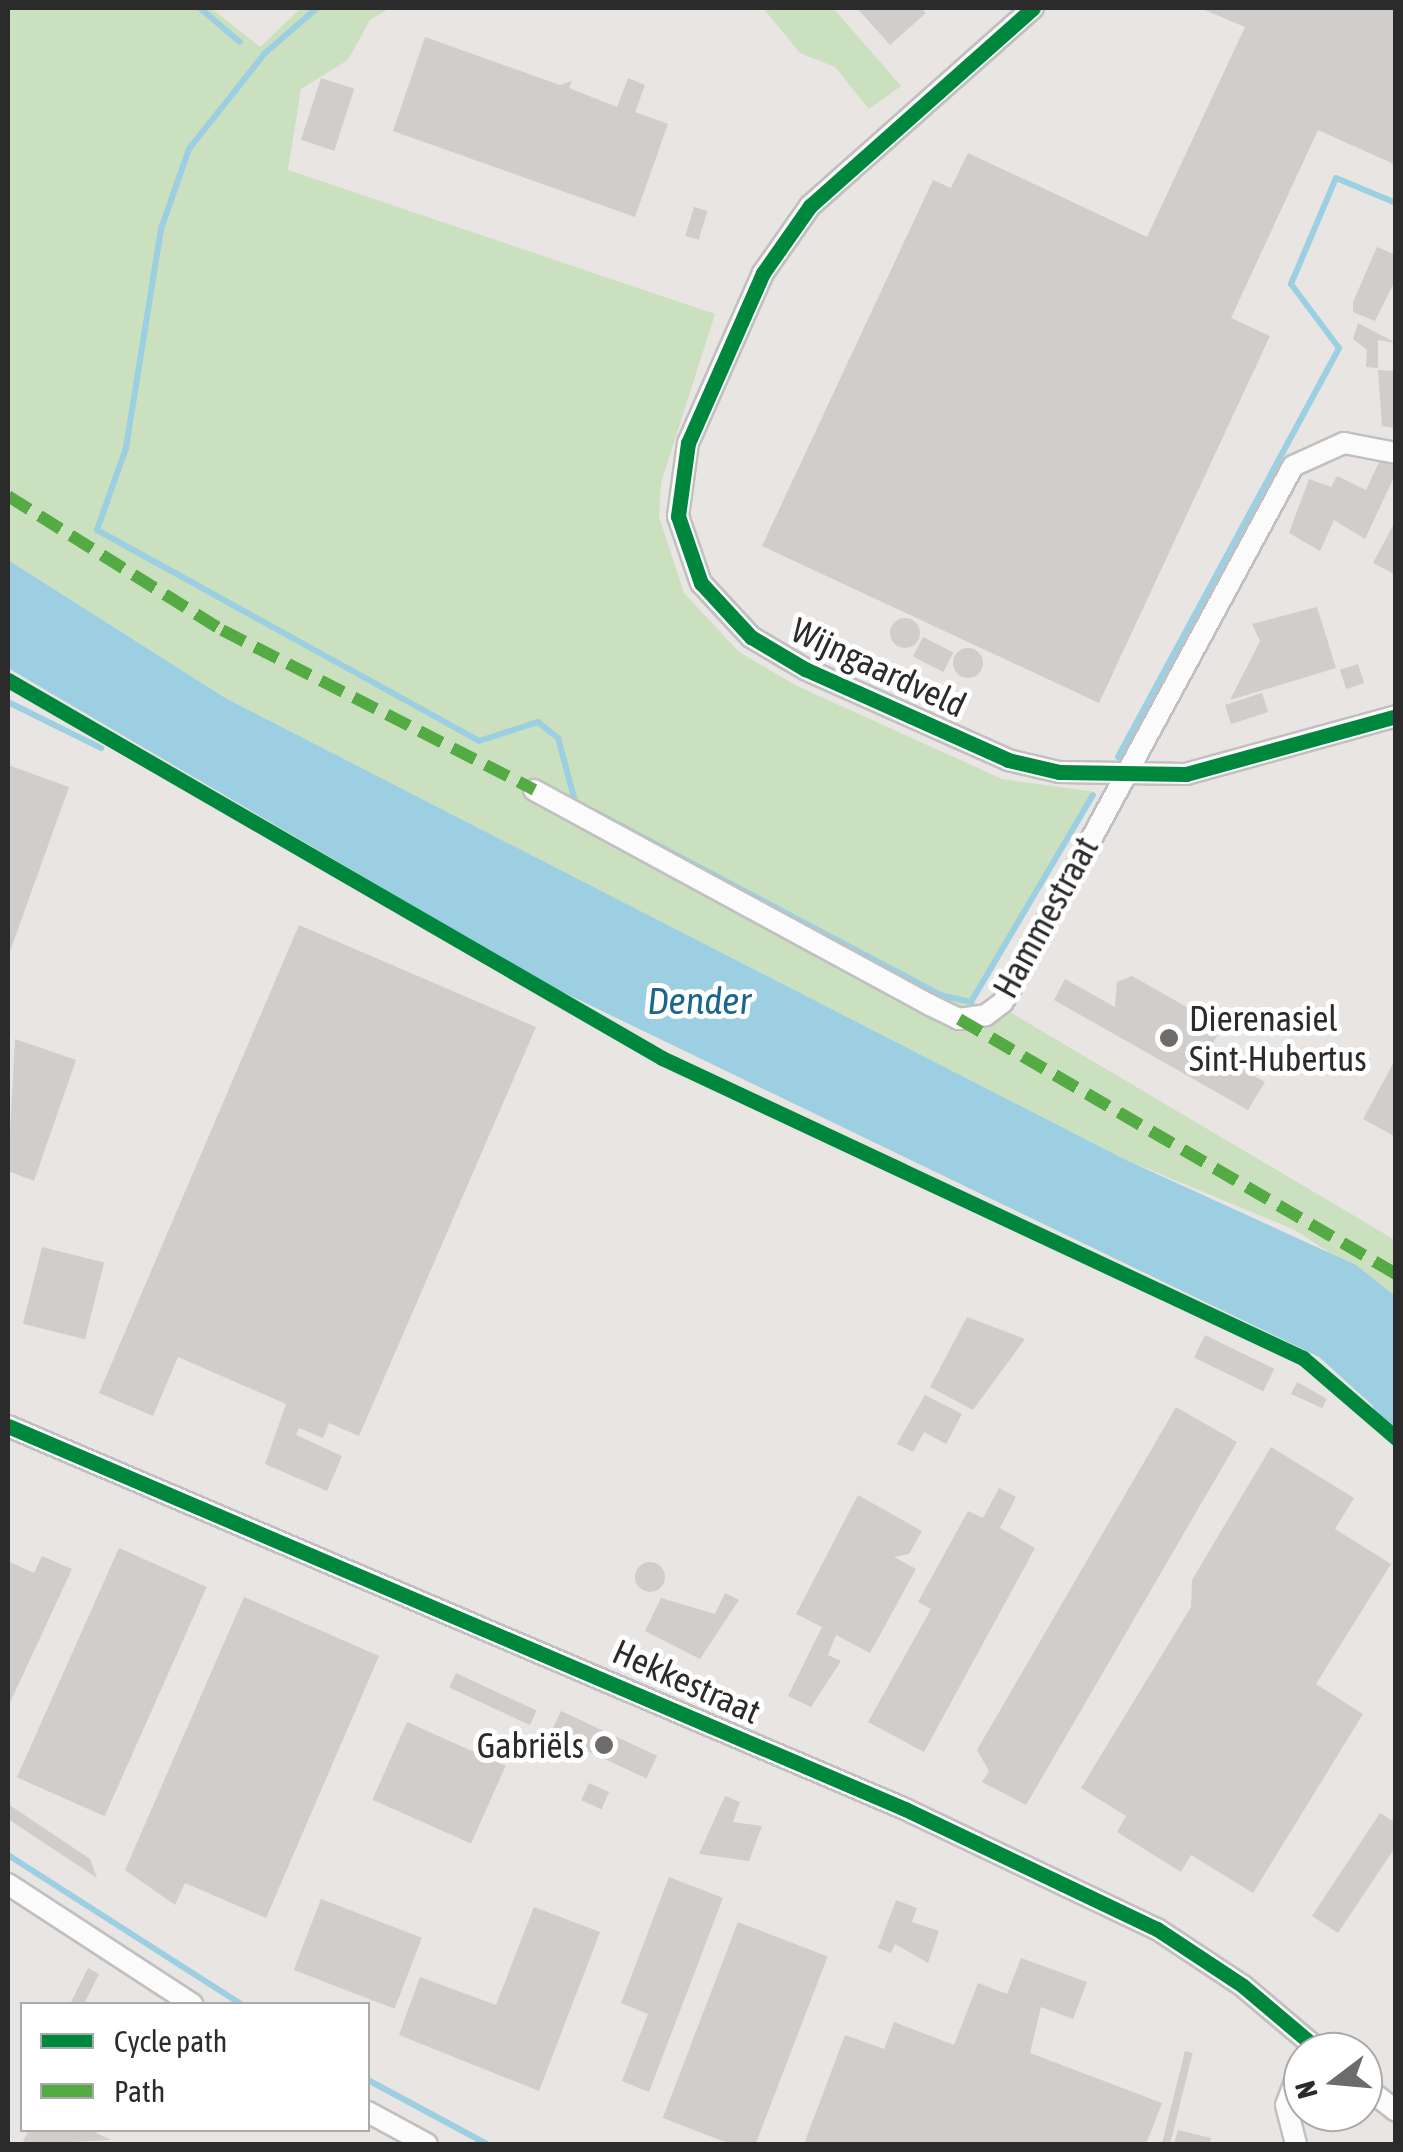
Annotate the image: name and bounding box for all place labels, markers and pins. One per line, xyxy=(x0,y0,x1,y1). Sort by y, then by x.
place label: Dierenasiel Sint-Hubertus xyxy=(1189,997,1367,1079)
marker: Dierenasiel Sint-Hubertus xyxy=(1158,1027,1180,1049)
place label: Gabriëls xyxy=(477,1724,584,1766)
marker: Gabriëls xyxy=(593,1734,615,1756)

